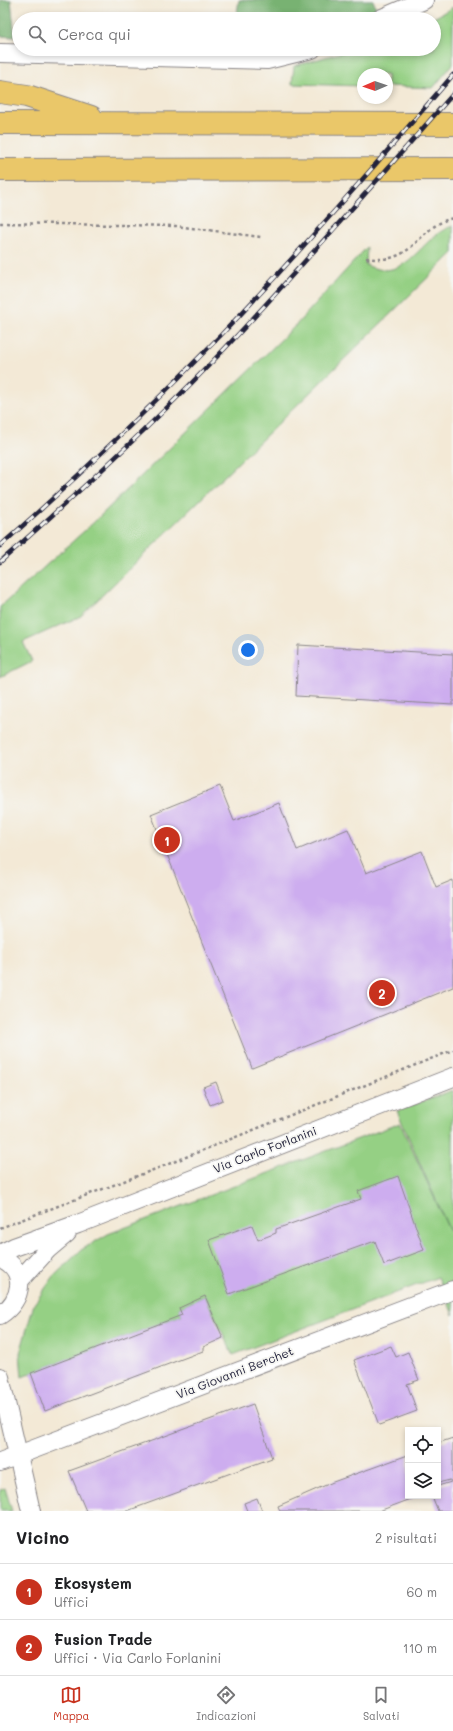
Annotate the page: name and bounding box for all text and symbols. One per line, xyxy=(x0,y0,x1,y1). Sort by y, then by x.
search box xyxy=(12,12,441,56)
icon: search xyxy=(26,23,48,45)
text: Cerca qui xyxy=(58,24,131,44)
north arrow xyxy=(357,68,393,104)
your location xyxy=(238,640,258,660)
pin: 1 xyxy=(154,825,180,855)
pin: 2 xyxy=(369,978,395,1008)
street label: Via Carlo Forlanini xyxy=(211,1122,319,1176)
street label: Via Giovanni Berchet xyxy=(174,1342,296,1402)
map controls xyxy=(405,1427,441,1499)
button: locate xyxy=(405,1427,441,1463)
button: layers xyxy=(405,1463,441,1499)
text: Vicino xyxy=(16,1526,69,1548)
text: 2 risultati xyxy=(375,1529,437,1546)
text: Ekosystem xyxy=(54,1573,132,1593)
text: 1 xyxy=(26,1583,32,1600)
text: 60 m xyxy=(407,1583,437,1600)
text: Uffici xyxy=(54,1593,88,1610)
text: Fusion Trade xyxy=(54,1629,152,1649)
text: 2 xyxy=(25,1639,33,1656)
text: 110 m xyxy=(403,1639,437,1656)
text: Uffici · Via Carlo Forlanini xyxy=(54,1649,221,1666)
tab: Mappa xyxy=(53,1684,89,1723)
tab: Indicazioni xyxy=(196,1684,256,1723)
tab: Salvati xyxy=(363,1684,400,1723)

